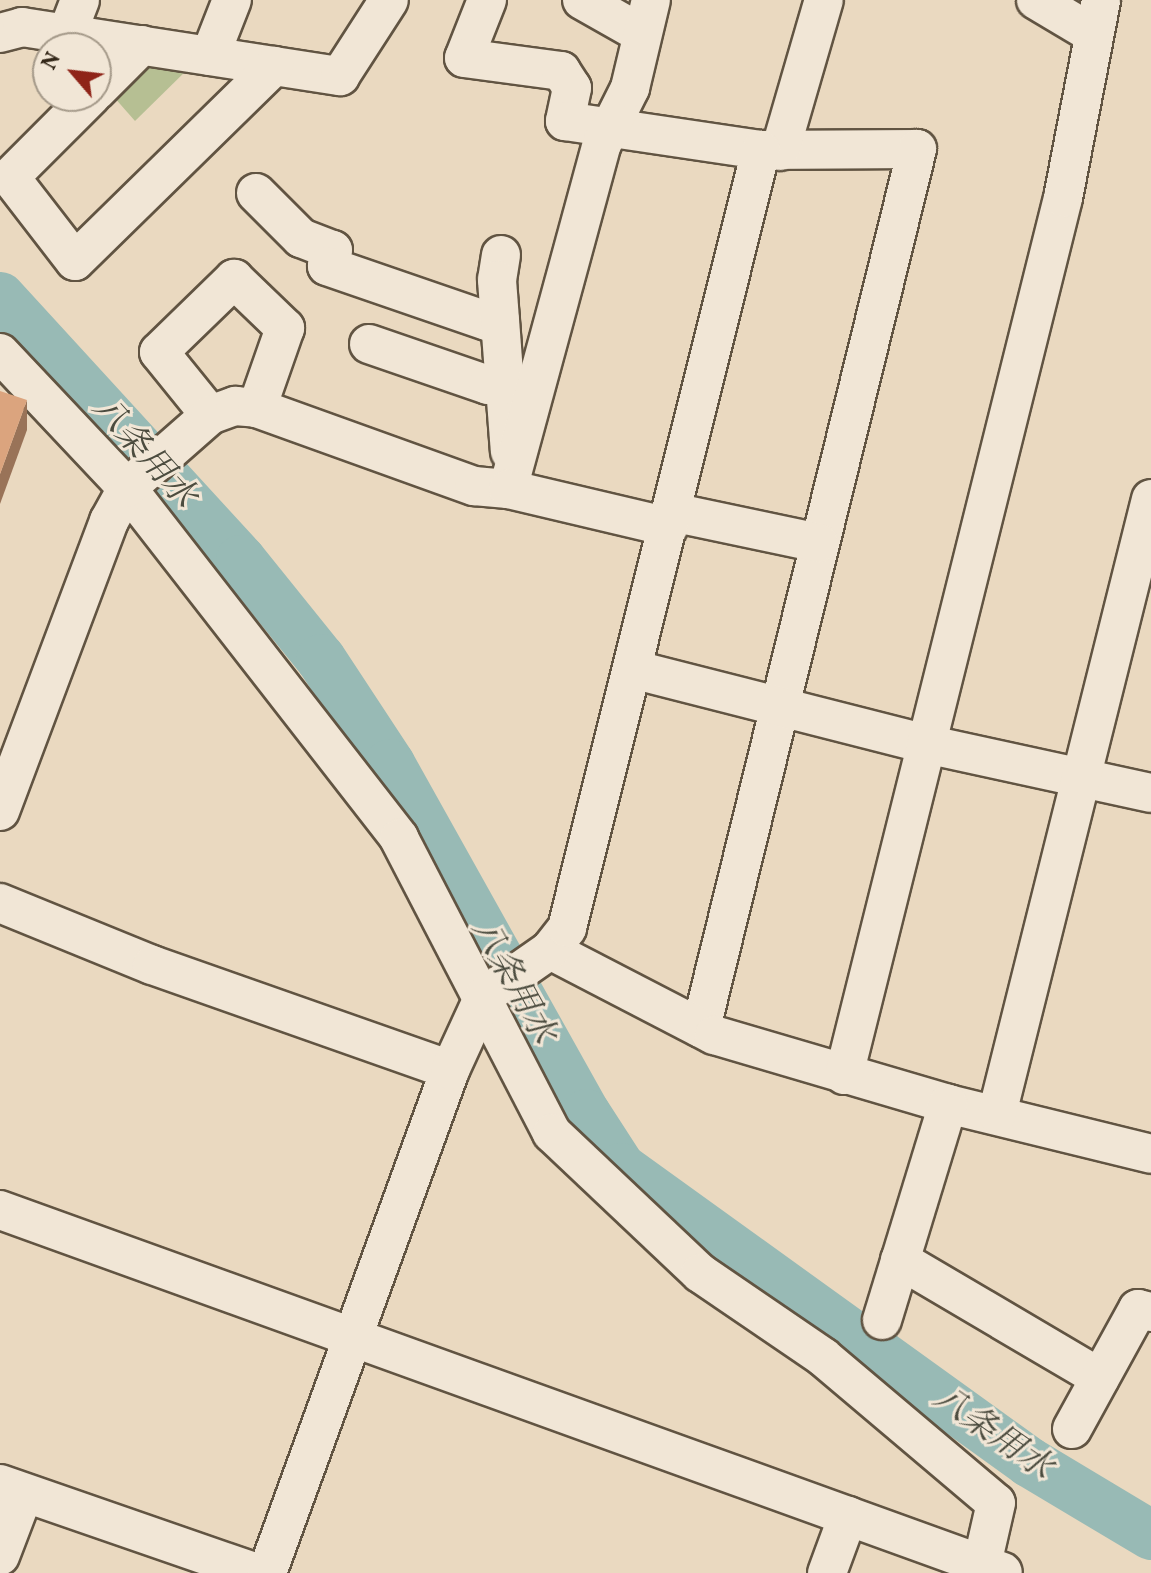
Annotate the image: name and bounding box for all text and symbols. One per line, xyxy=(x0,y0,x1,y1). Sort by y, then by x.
north arrow xyxy=(32,32,112,112)
text: N xyxy=(35,47,70,76)
water label: 八条用水 xyxy=(82,389,204,517)
water label: 八条用水 xyxy=(461,913,563,1051)
water label: 八条用水 xyxy=(925,1378,1059,1490)

